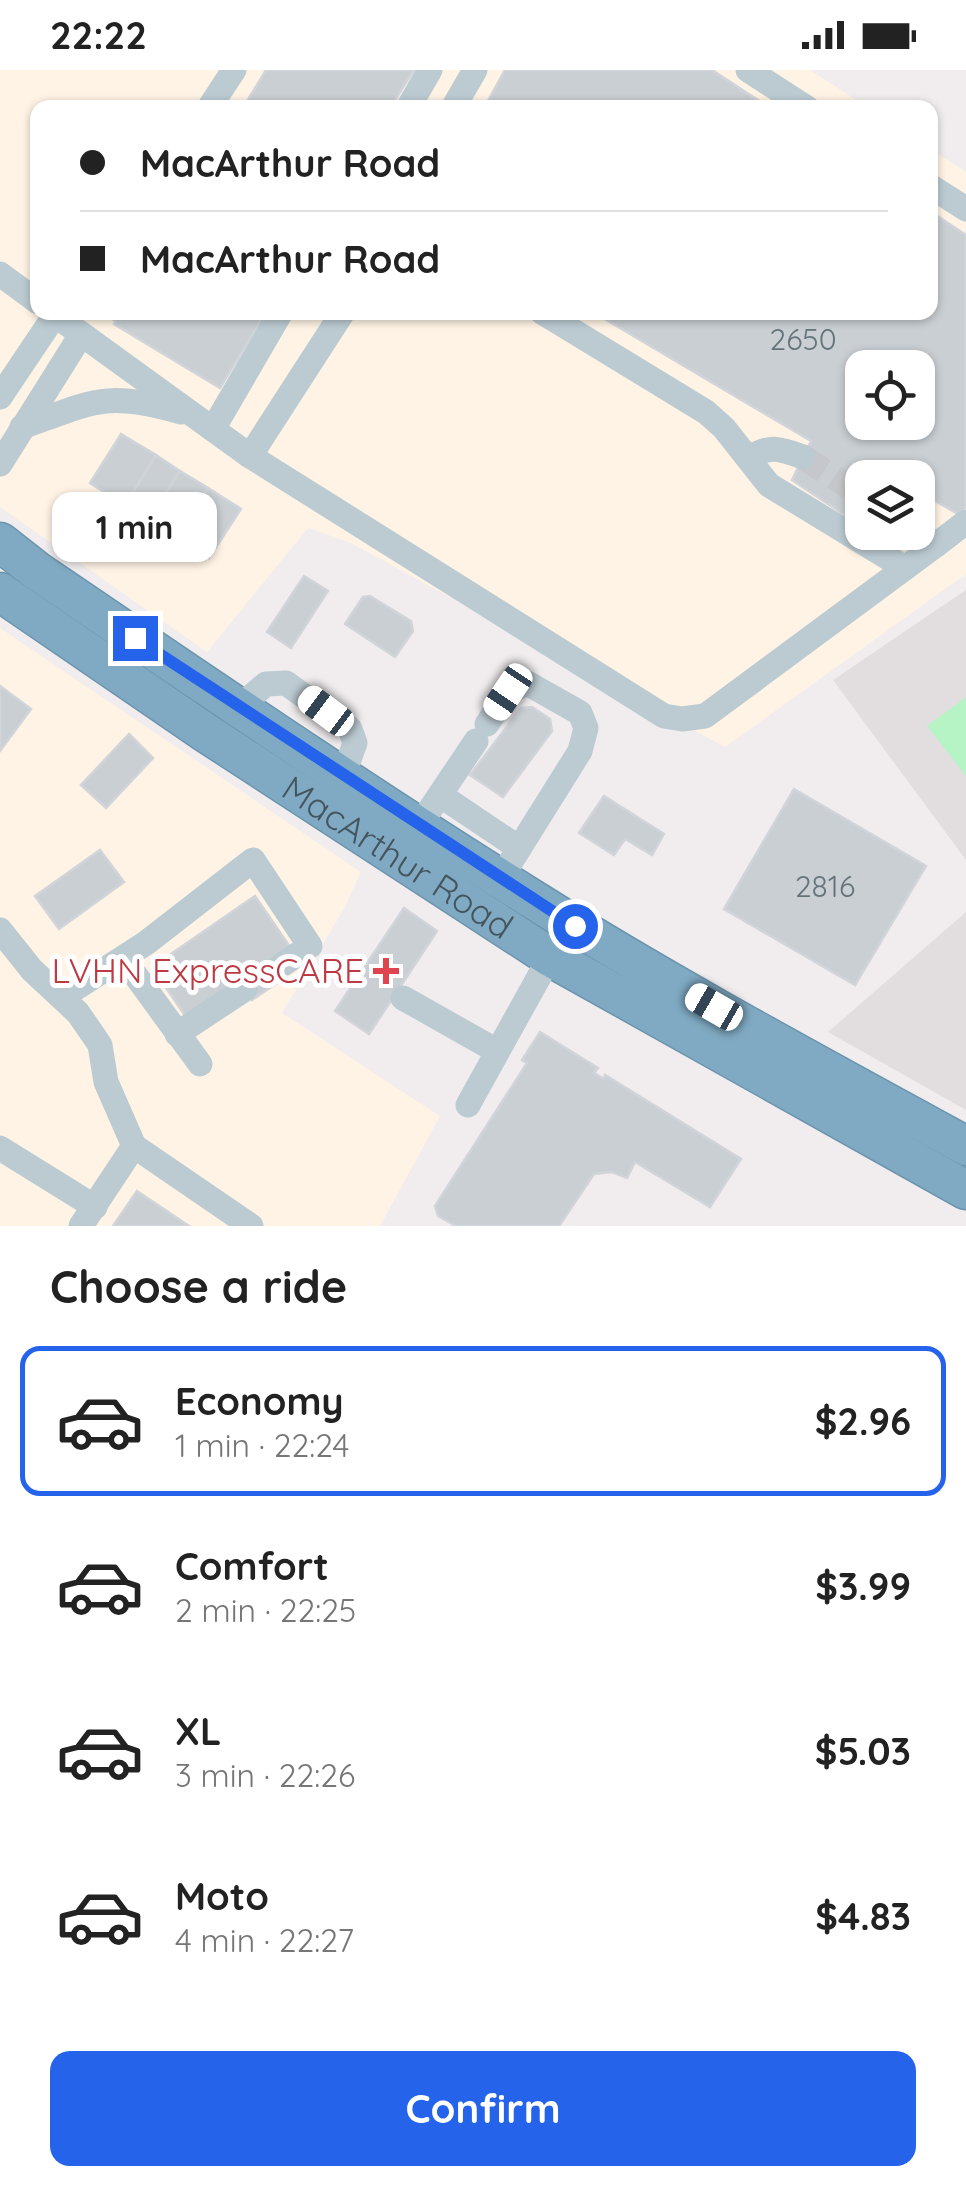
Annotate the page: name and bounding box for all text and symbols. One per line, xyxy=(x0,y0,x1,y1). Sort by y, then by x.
text: 22:22 xyxy=(50,11,147,59)
text: MacArthur Road xyxy=(140,139,440,187)
text: MacArthur Road xyxy=(140,235,440,283)
house number: 2650 xyxy=(770,320,836,358)
map controls xyxy=(845,350,935,550)
button: locate xyxy=(845,350,935,440)
button: layers xyxy=(845,460,935,550)
callout: 1 min xyxy=(52,493,218,563)
text: 1 min xyxy=(96,507,173,547)
route end xyxy=(113,616,158,661)
car xyxy=(479,659,537,725)
car xyxy=(293,681,359,741)
street label: MacArthur Road xyxy=(274,766,521,948)
house number: 2816 xyxy=(795,867,855,905)
route start xyxy=(553,904,598,949)
place label: LVHN ExpressCARE xyxy=(52,948,364,992)
marker: LVHN ExpressCARE xyxy=(373,958,399,984)
car xyxy=(681,979,747,1035)
text: Choose a ride xyxy=(50,1258,347,1314)
icon: car xyxy=(55,1376,145,1466)
text: Economy xyxy=(175,1377,344,1425)
text: $2.96 xyxy=(815,1397,911,1445)
text: 1 min · 22:24 xyxy=(175,1425,349,1465)
icon: car xyxy=(55,1541,145,1631)
text: Comfort xyxy=(175,1542,329,1590)
text: $3.99 xyxy=(815,1562,911,1610)
text: 2 min · 22:25 xyxy=(175,1590,356,1630)
icon: car xyxy=(55,1706,145,1796)
text: XL xyxy=(175,1707,221,1755)
text: $5.03 xyxy=(815,1727,911,1775)
text: 3 min · 22:26 xyxy=(175,1755,355,1795)
icon: car xyxy=(55,1871,145,1961)
text: Moto xyxy=(175,1872,269,1920)
text: $4.83 xyxy=(815,1892,911,1940)
text: 4 min · 22:27 xyxy=(175,1920,354,1960)
button: Confirm xyxy=(50,2051,916,2166)

